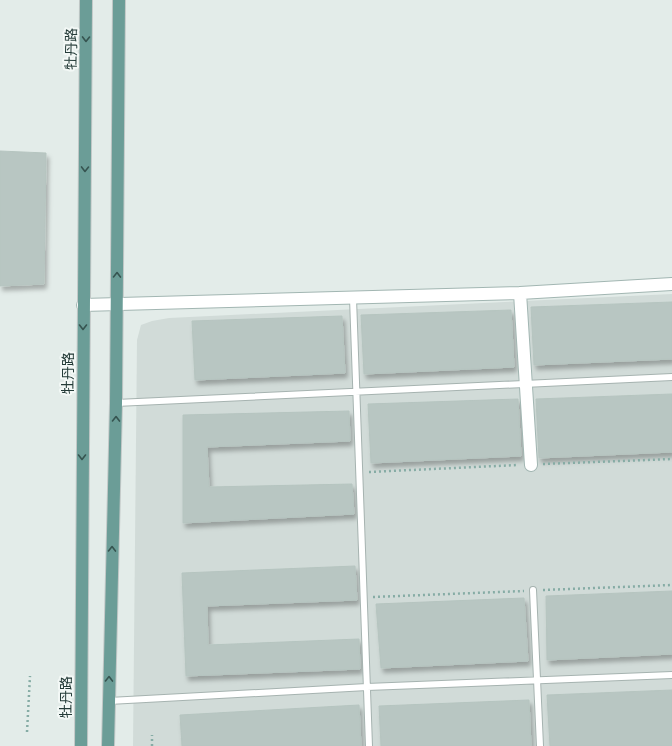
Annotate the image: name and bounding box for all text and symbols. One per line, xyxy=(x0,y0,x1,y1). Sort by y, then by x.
street label: 牡丹路 xyxy=(62,28,80,70)
one-way arrow xyxy=(82,36,90,42)
one-way arrow xyxy=(81,166,89,172)
one-way arrow xyxy=(113,272,121,278)
one-way arrow xyxy=(79,324,87,330)
street label: 牡丹路 xyxy=(59,352,77,394)
one-way arrow xyxy=(111,416,120,422)
one-way arrow xyxy=(78,454,86,460)
one-way arrow xyxy=(108,546,117,552)
street label: 牡丹路 xyxy=(57,676,75,718)
one-way arrow xyxy=(105,676,113,682)

